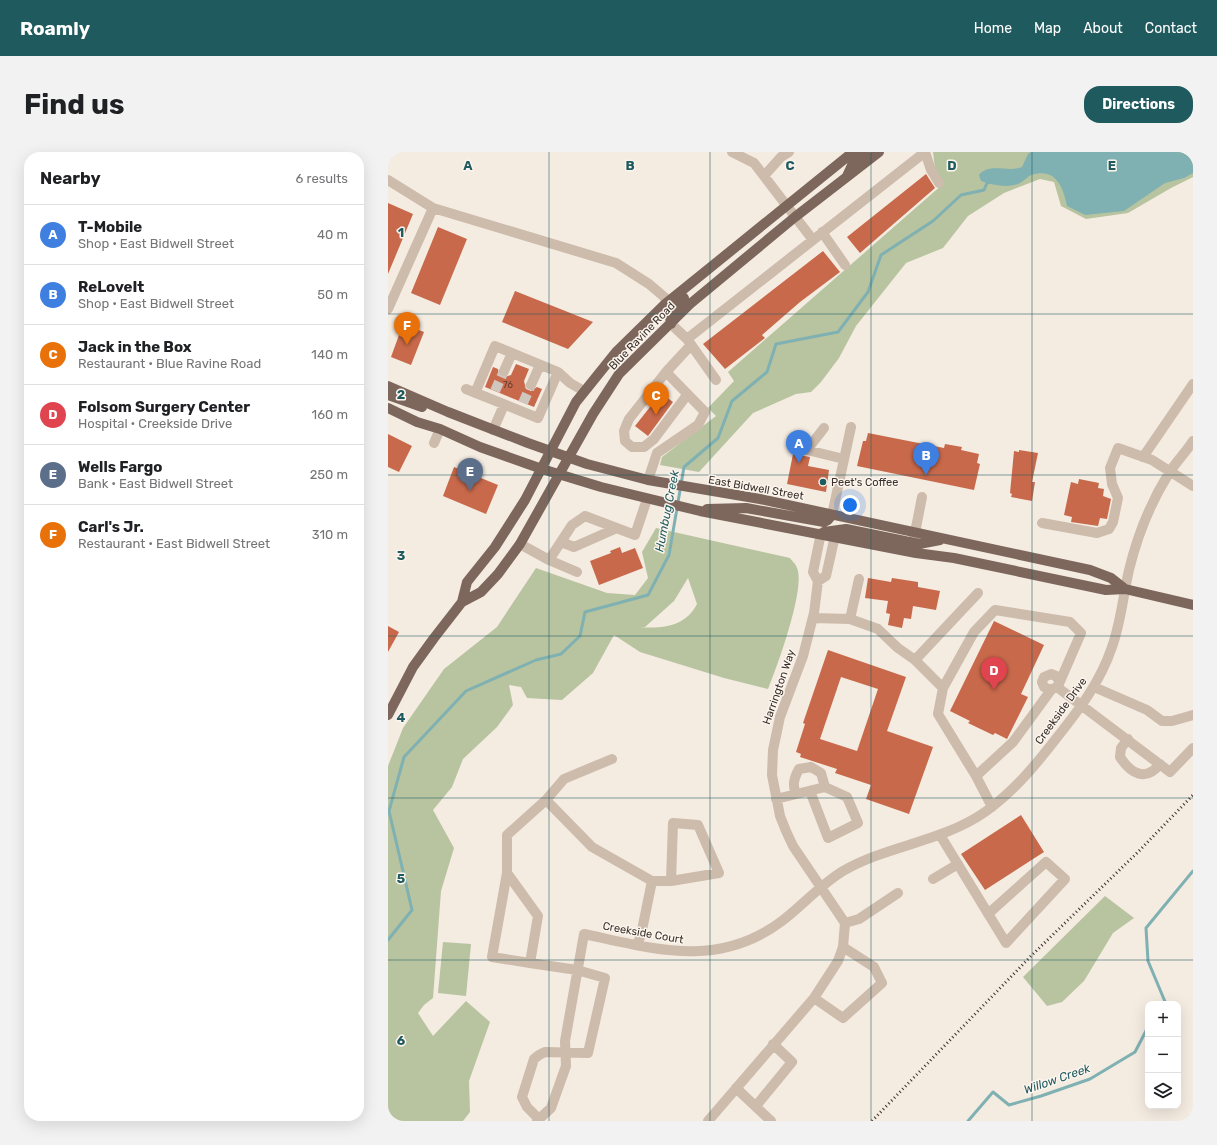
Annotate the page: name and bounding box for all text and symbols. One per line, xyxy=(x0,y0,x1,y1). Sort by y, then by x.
text: Roamly xyxy=(20,17,90,40)
text: Home xyxy=(974,20,1012,37)
text: Map xyxy=(1034,20,1061,37)
text: About xyxy=(1083,20,1123,37)
text: Contact xyxy=(1145,20,1197,37)
button: Directions xyxy=(1084,86,1193,123)
text: Find us xyxy=(24,88,124,121)
text: A xyxy=(463,158,473,173)
text: B xyxy=(625,158,635,173)
text: C xyxy=(785,158,795,173)
text: D xyxy=(947,158,957,173)
text: E xyxy=(1108,158,1116,173)
text: Nearby xyxy=(40,168,101,188)
text: 6 results xyxy=(296,171,348,186)
text: T-Mobile xyxy=(78,218,142,236)
text: 1 xyxy=(398,225,404,240)
text: A xyxy=(48,227,58,242)
text: 40 m xyxy=(317,227,348,242)
text: Shop · East Bidwell Street xyxy=(78,236,234,251)
text: ReLoveIt xyxy=(78,278,144,296)
text: B xyxy=(48,287,58,302)
text: 50 m xyxy=(317,287,348,302)
text: Shop · East Bidwell Street xyxy=(78,296,234,311)
street label: Blue Ravine Road xyxy=(606,299,678,373)
pin: F xyxy=(394,312,420,345)
text: Jack in the Box xyxy=(78,338,192,356)
text: C xyxy=(48,347,58,362)
text: 140 m xyxy=(311,347,348,362)
text: Restaurant · Blue Ravine Road xyxy=(78,356,261,371)
house number: 76 xyxy=(503,380,513,390)
pin: C xyxy=(643,382,669,415)
text: 2 xyxy=(397,387,405,402)
text: Folsom Surgery Center xyxy=(78,398,250,416)
text: D xyxy=(48,407,58,422)
text: 160 m xyxy=(312,407,348,422)
text: Hospital · Creekside Drive xyxy=(78,416,232,431)
pin: A xyxy=(786,430,812,463)
pin: B xyxy=(913,442,939,475)
text: Wells Fargo xyxy=(78,458,162,476)
pin: E xyxy=(457,458,483,491)
text: E xyxy=(49,467,57,482)
text: 250 m xyxy=(310,467,348,482)
water label: Humbug Creek xyxy=(652,468,682,553)
street label: East Bidwell Street xyxy=(707,473,805,503)
text: Bank · East Bidwell Street xyxy=(78,476,233,491)
place label: Peet's Coffee xyxy=(831,476,898,489)
marker: Peet's Coffee xyxy=(818,477,828,487)
your location xyxy=(840,495,860,515)
text: Carl's Jr. xyxy=(78,518,144,536)
text: F xyxy=(49,527,57,542)
text: 310 m xyxy=(312,527,348,542)
text: Restaurant · East Bidwell Street xyxy=(78,536,270,551)
text: 3 xyxy=(397,548,406,563)
street label: Harrington Way xyxy=(760,648,798,726)
pin: D xyxy=(981,657,1007,690)
street label: Creekside Drive xyxy=(1032,675,1090,747)
text: 4 xyxy=(397,710,406,725)
text: 5 xyxy=(397,871,405,886)
street label: Creekside Court xyxy=(602,920,685,947)
map controls xyxy=(1145,1001,1181,1109)
button: + xyxy=(1145,1001,1181,1037)
text: 6 xyxy=(397,1033,406,1048)
button: − xyxy=(1145,1037,1181,1073)
water label: Willow Creek xyxy=(1022,1061,1093,1097)
button: layers xyxy=(1145,1073,1181,1109)

